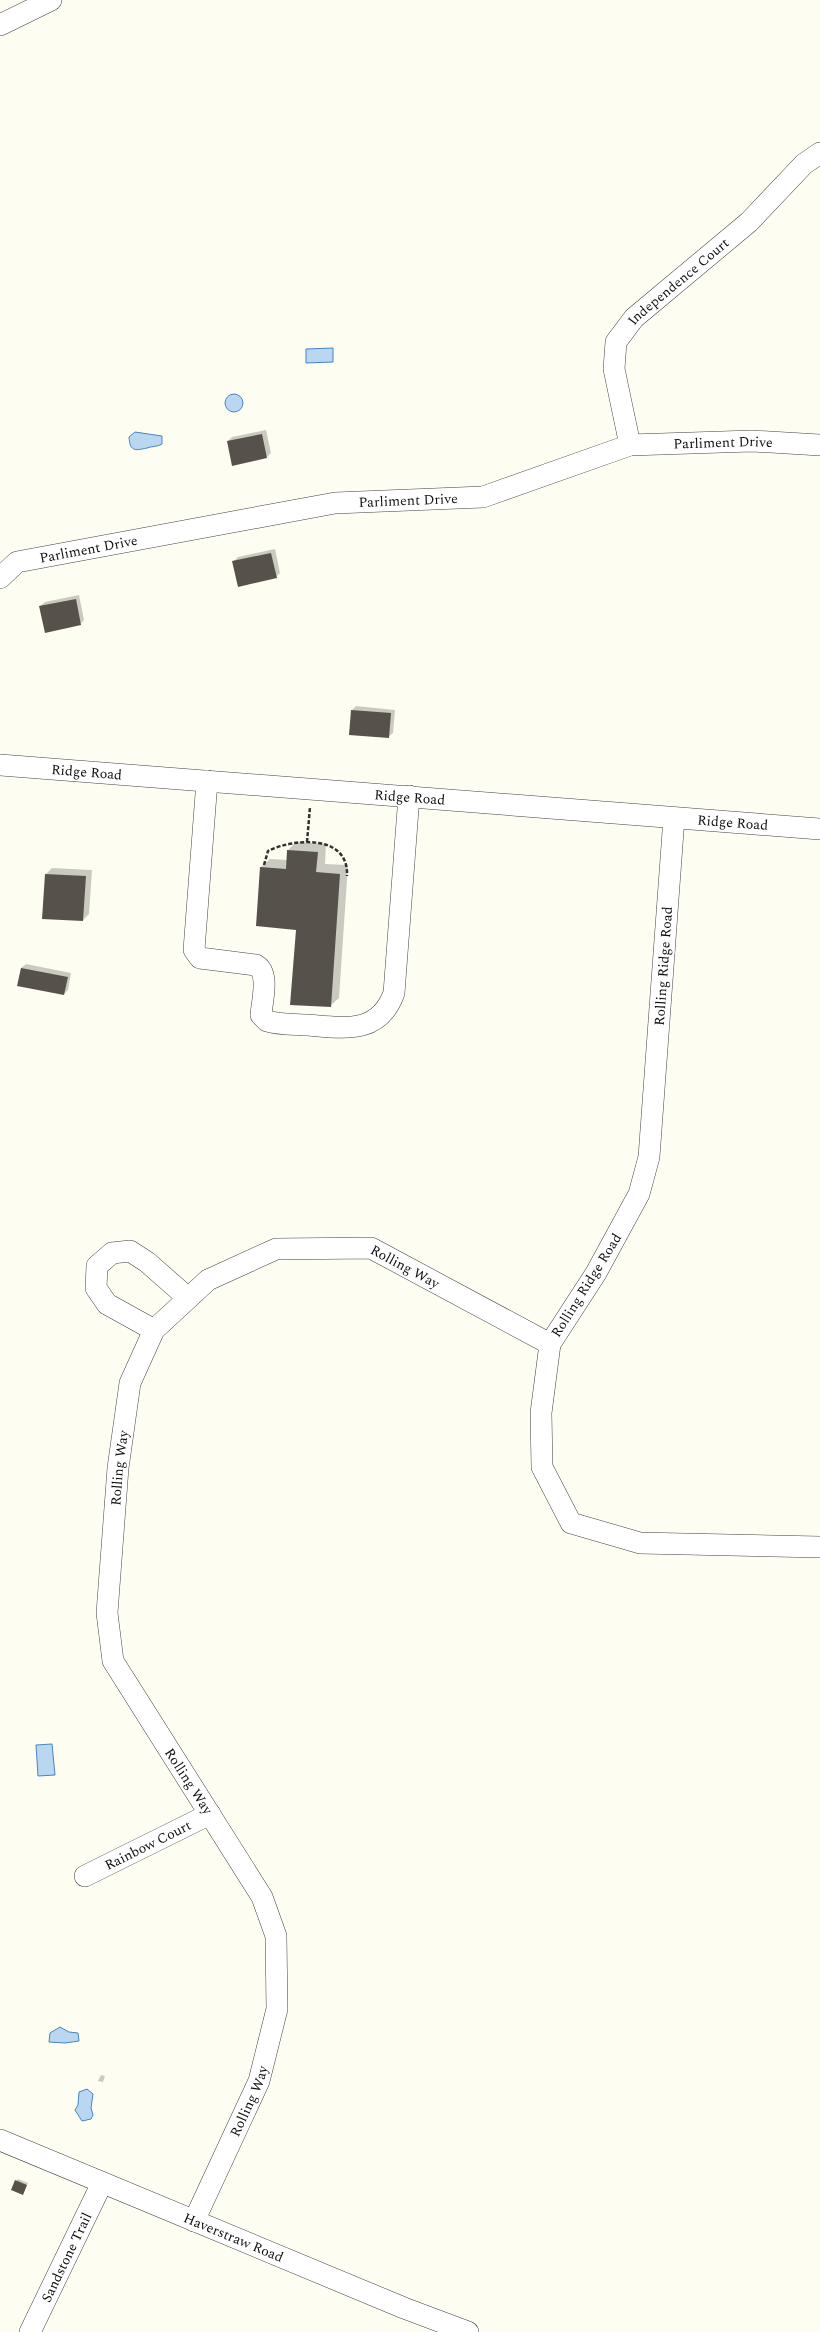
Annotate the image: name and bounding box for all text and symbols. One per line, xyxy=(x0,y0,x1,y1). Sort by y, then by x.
street label: Independence Court xyxy=(622,233,734,330)
street label: Parliment Drive xyxy=(673,431,774,455)
street label: Parliment Drive xyxy=(358,488,458,513)
street label: Parliment Drive xyxy=(38,530,140,569)
street label: Ridge Road xyxy=(51,759,123,786)
street label: Ridge Road xyxy=(374,784,446,811)
street label: Ridge Road xyxy=(697,809,769,836)
street label: Rolling Ridge Road xyxy=(649,906,678,1026)
street label: Rolling Ridge Road xyxy=(546,1229,627,1341)
street label: Rolling Way xyxy=(367,1240,444,1294)
street label: Rolling Way xyxy=(105,1428,134,1506)
street label: Rolling Way xyxy=(159,1744,219,1820)
street label: Rainbow Court xyxy=(101,1815,195,1876)
street label: Rolling Way xyxy=(225,2062,274,2140)
street label: Haverstraw Road xyxy=(180,2207,287,2268)
street label: Sandstone Trail xyxy=(36,2209,97,2306)

